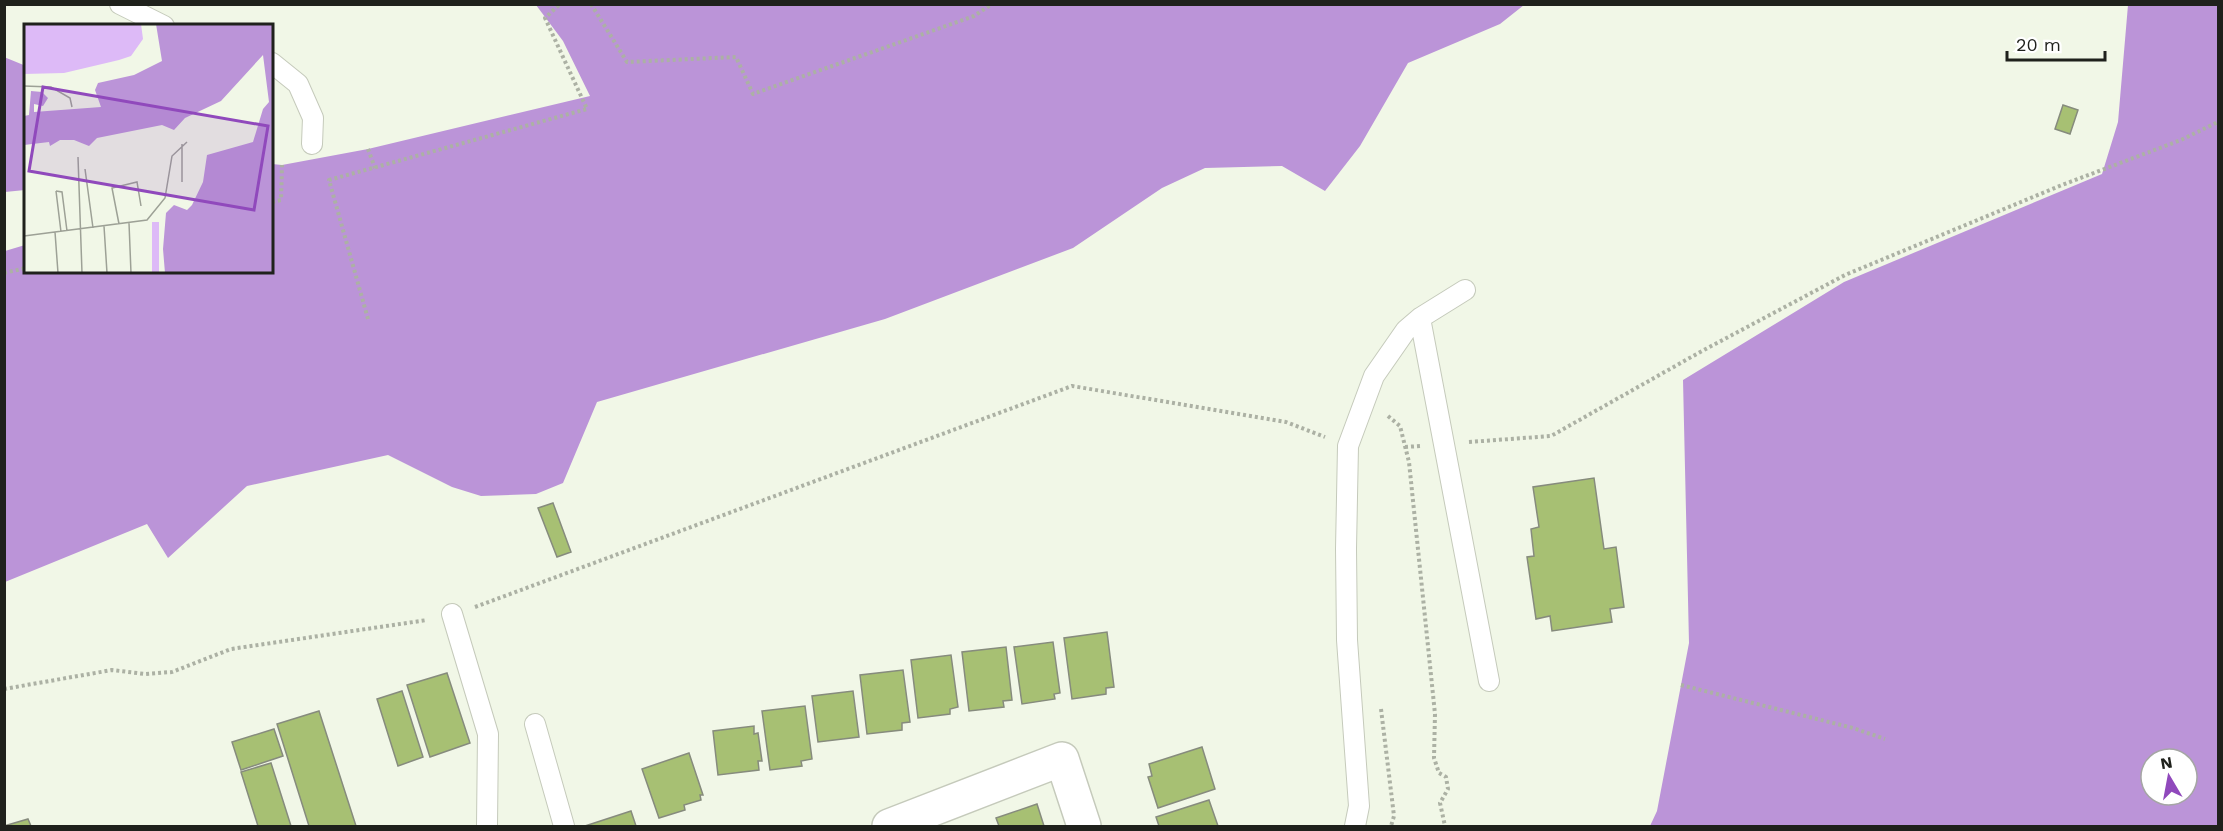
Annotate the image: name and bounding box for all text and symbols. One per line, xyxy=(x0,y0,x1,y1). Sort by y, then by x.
inset map xyxy=(24,24,273,273)
scale bar xyxy=(2007,24,2104,62)
text: 20 m xyxy=(2016,34,2061,55)
north arrow xyxy=(2139,747,2199,807)
text: N xyxy=(2159,752,2174,773)

